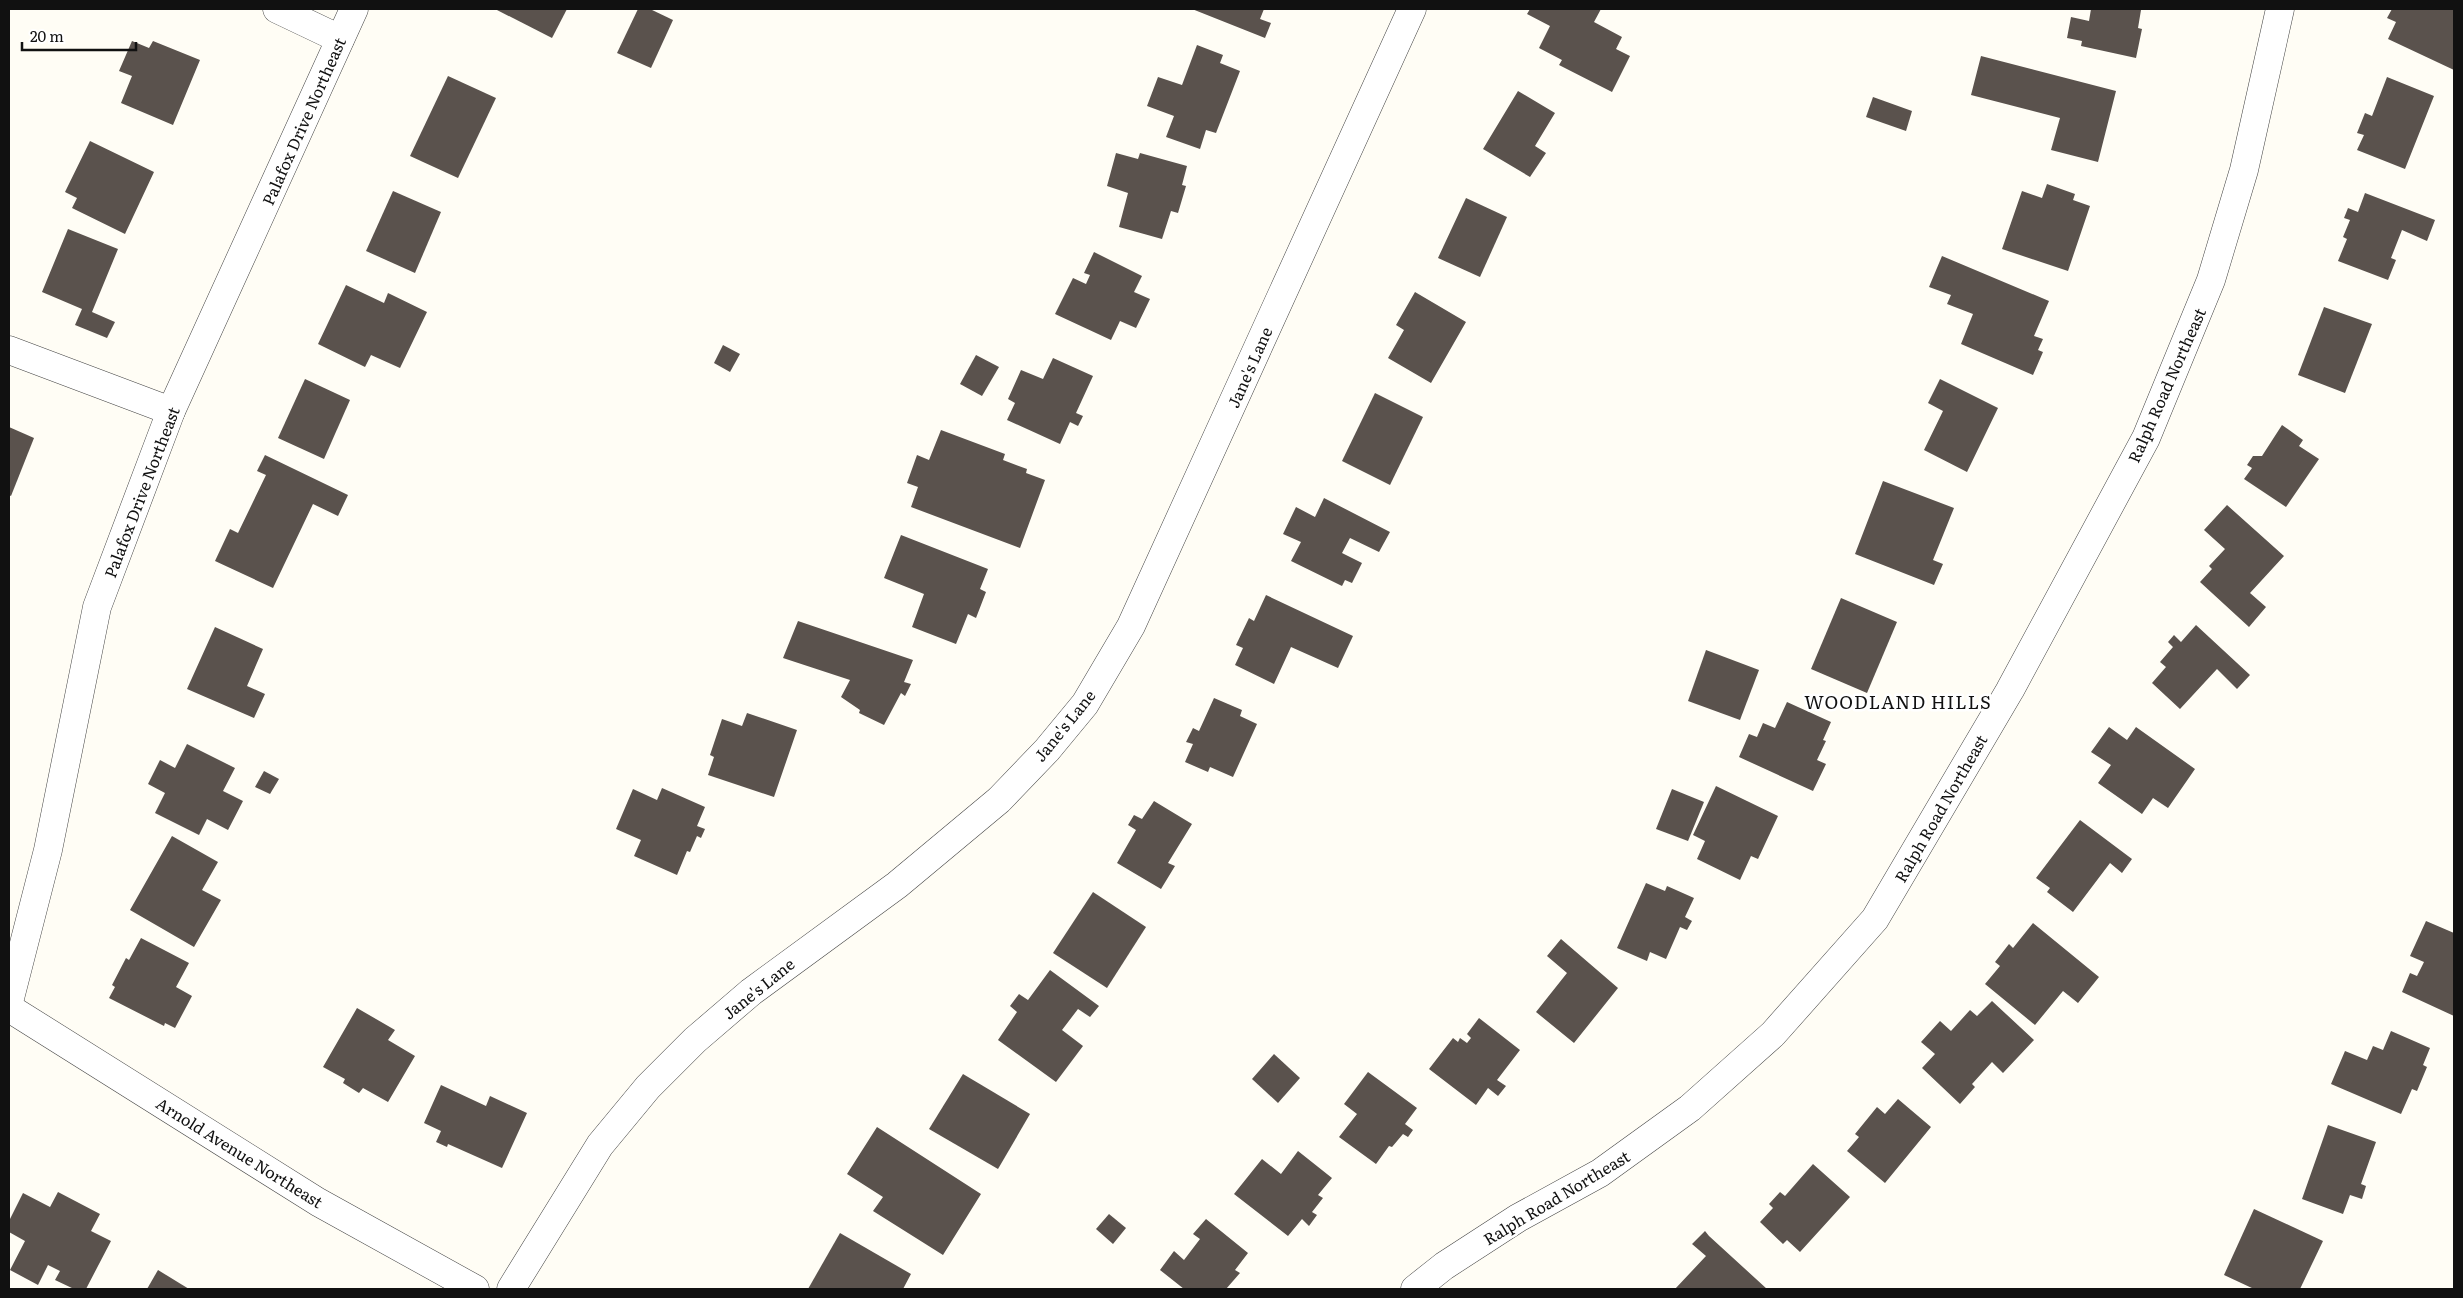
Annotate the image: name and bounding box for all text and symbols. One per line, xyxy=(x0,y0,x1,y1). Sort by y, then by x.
scale bar xyxy=(22,20,136,52)
text: 20 m xyxy=(30,24,64,47)
street label: Palafox Drive Northeast xyxy=(255,33,351,209)
street label: Ralph Road Northeast xyxy=(2121,303,2211,466)
street label: Jane's Lane xyxy=(1221,323,1277,411)
street label: Palafox Drive Northeast xyxy=(97,403,185,581)
street label: Jane's Lane xyxy=(1028,684,1100,766)
district label: WOODLAND HILLS xyxy=(1804,688,1992,715)
street label: Ralph Road Northeast xyxy=(1888,729,1992,886)
street label: Jane's Lane xyxy=(717,952,799,1024)
street label: Arnold Avenue Northeast xyxy=(152,1091,329,1214)
street label: Ralph Road Northeast xyxy=(1478,1143,1634,1250)

